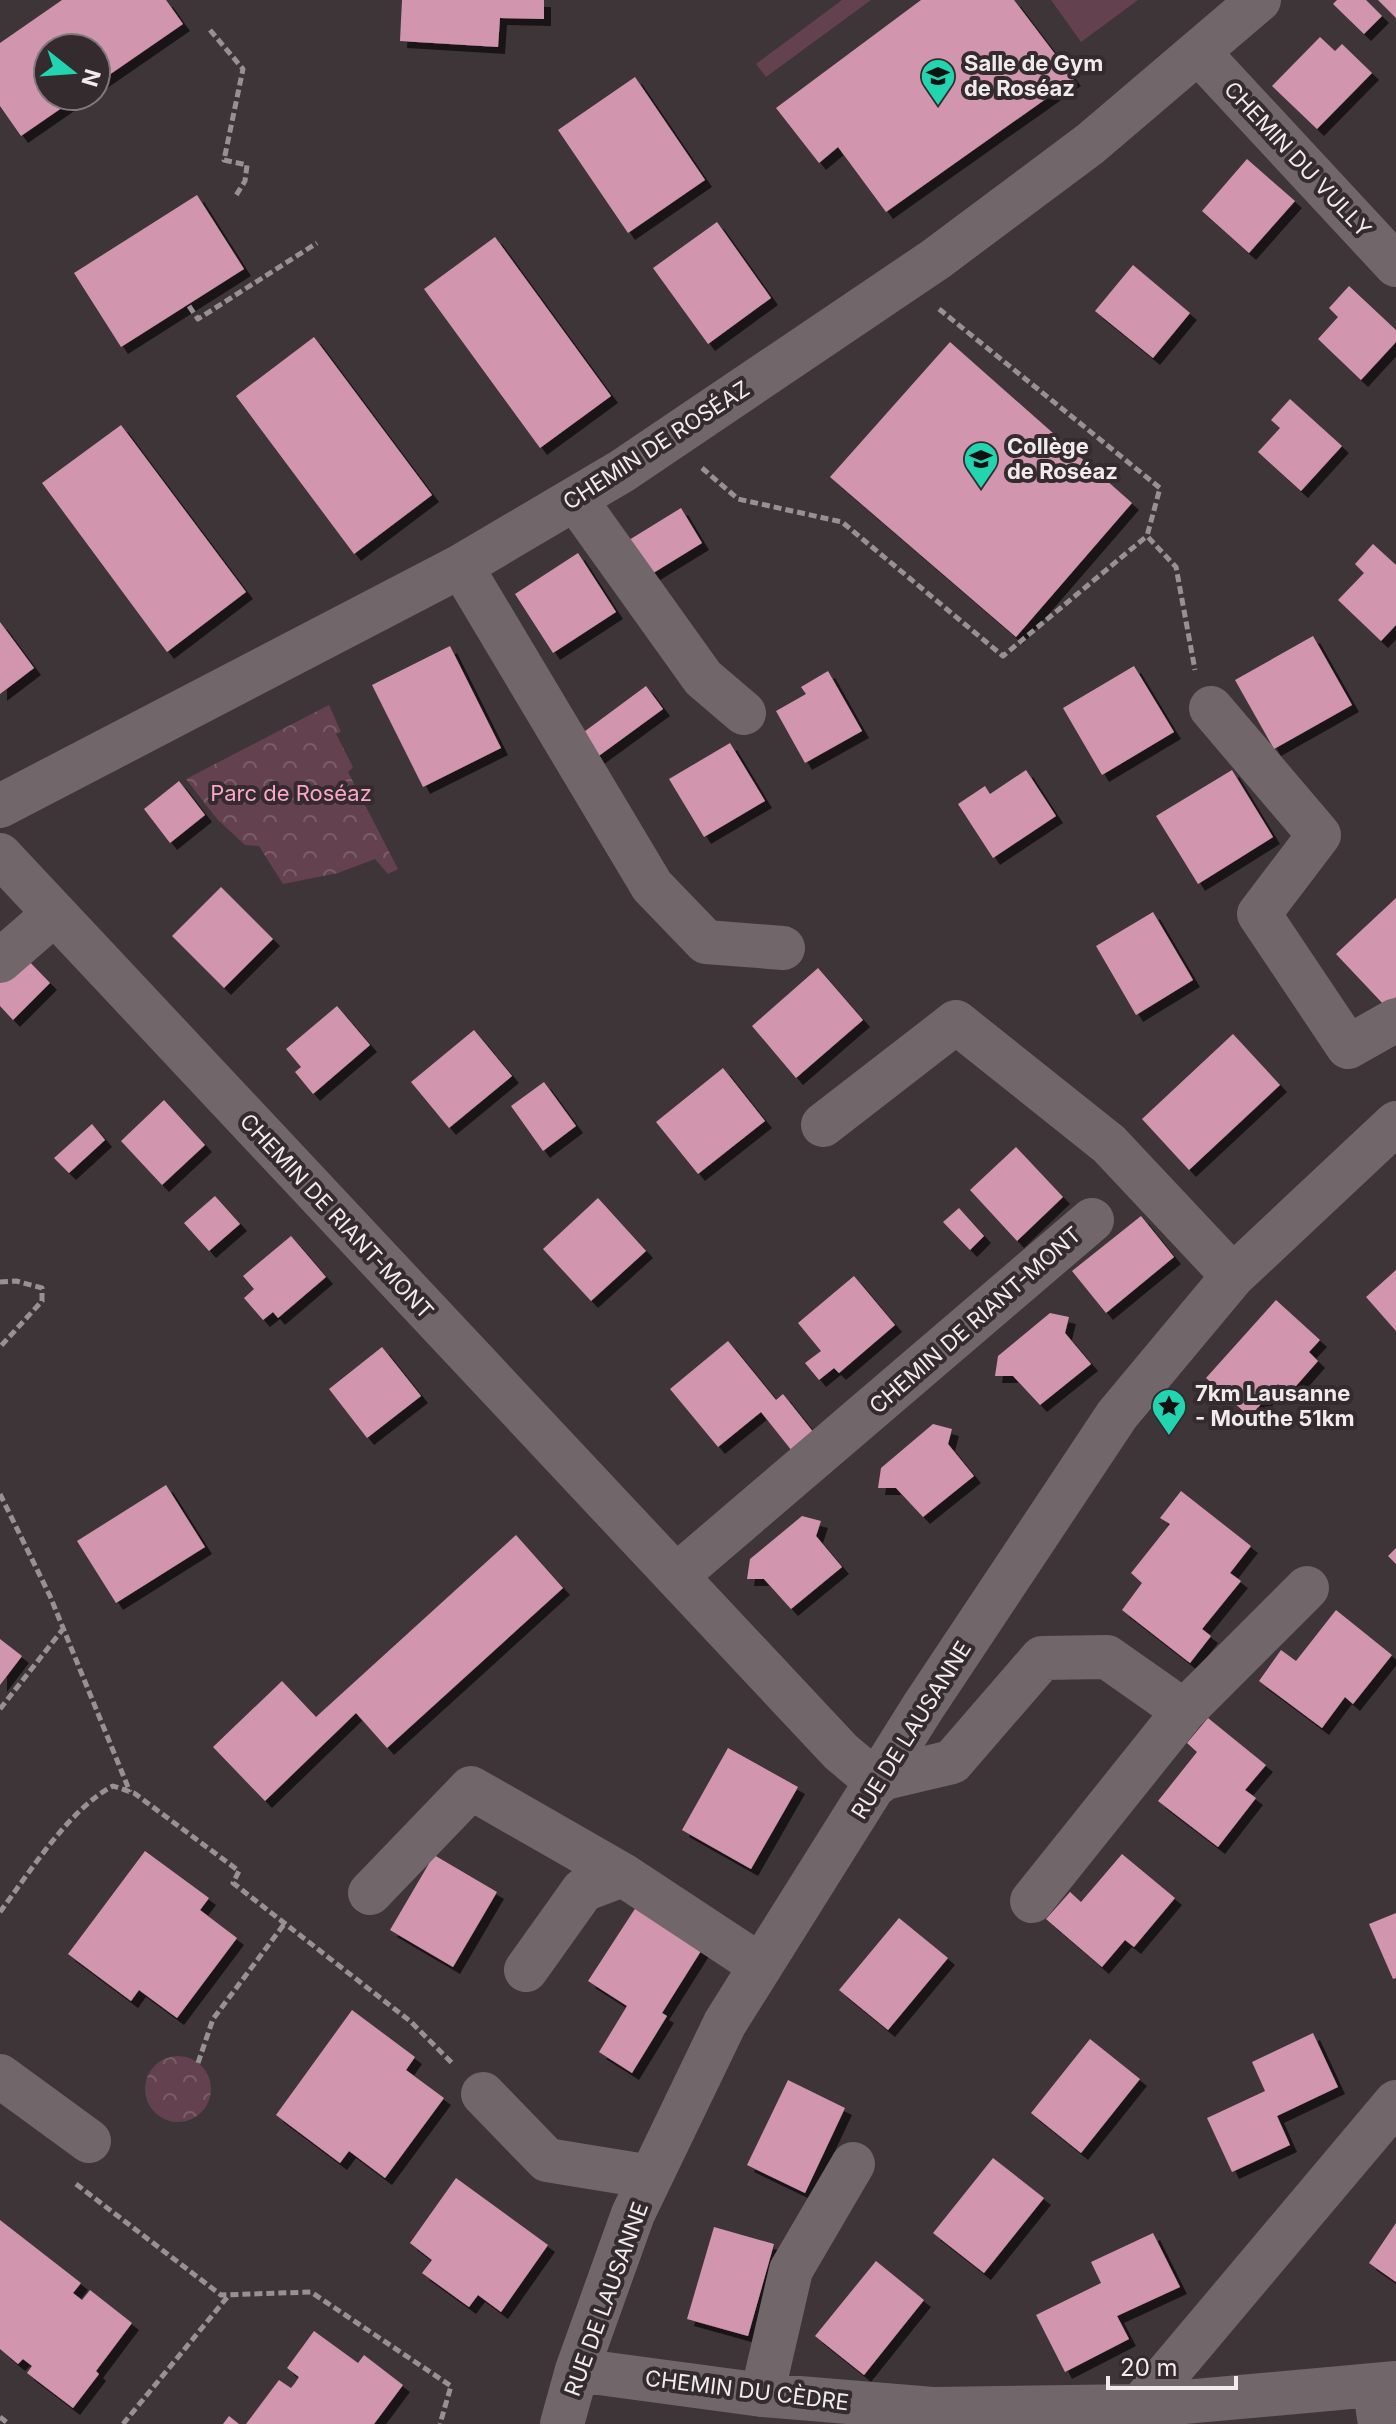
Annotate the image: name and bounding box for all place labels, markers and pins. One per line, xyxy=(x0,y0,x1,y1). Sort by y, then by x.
place label: Salle de Gym de Roséaz xyxy=(964,50,1103,101)
school or university icon: Salle de Gym de Roséaz xyxy=(919,57,957,107)
place label: Collège de Roséaz xyxy=(1007,433,1118,484)
school or university icon: Collège de Roséaz xyxy=(962,440,1000,490)
place label: 7km Lausanne - Mouthe 51km xyxy=(1195,1380,1355,1431)
place icon: 7km Lausanne - Mouthe 51km xyxy=(1150,1387,1188,1437)

